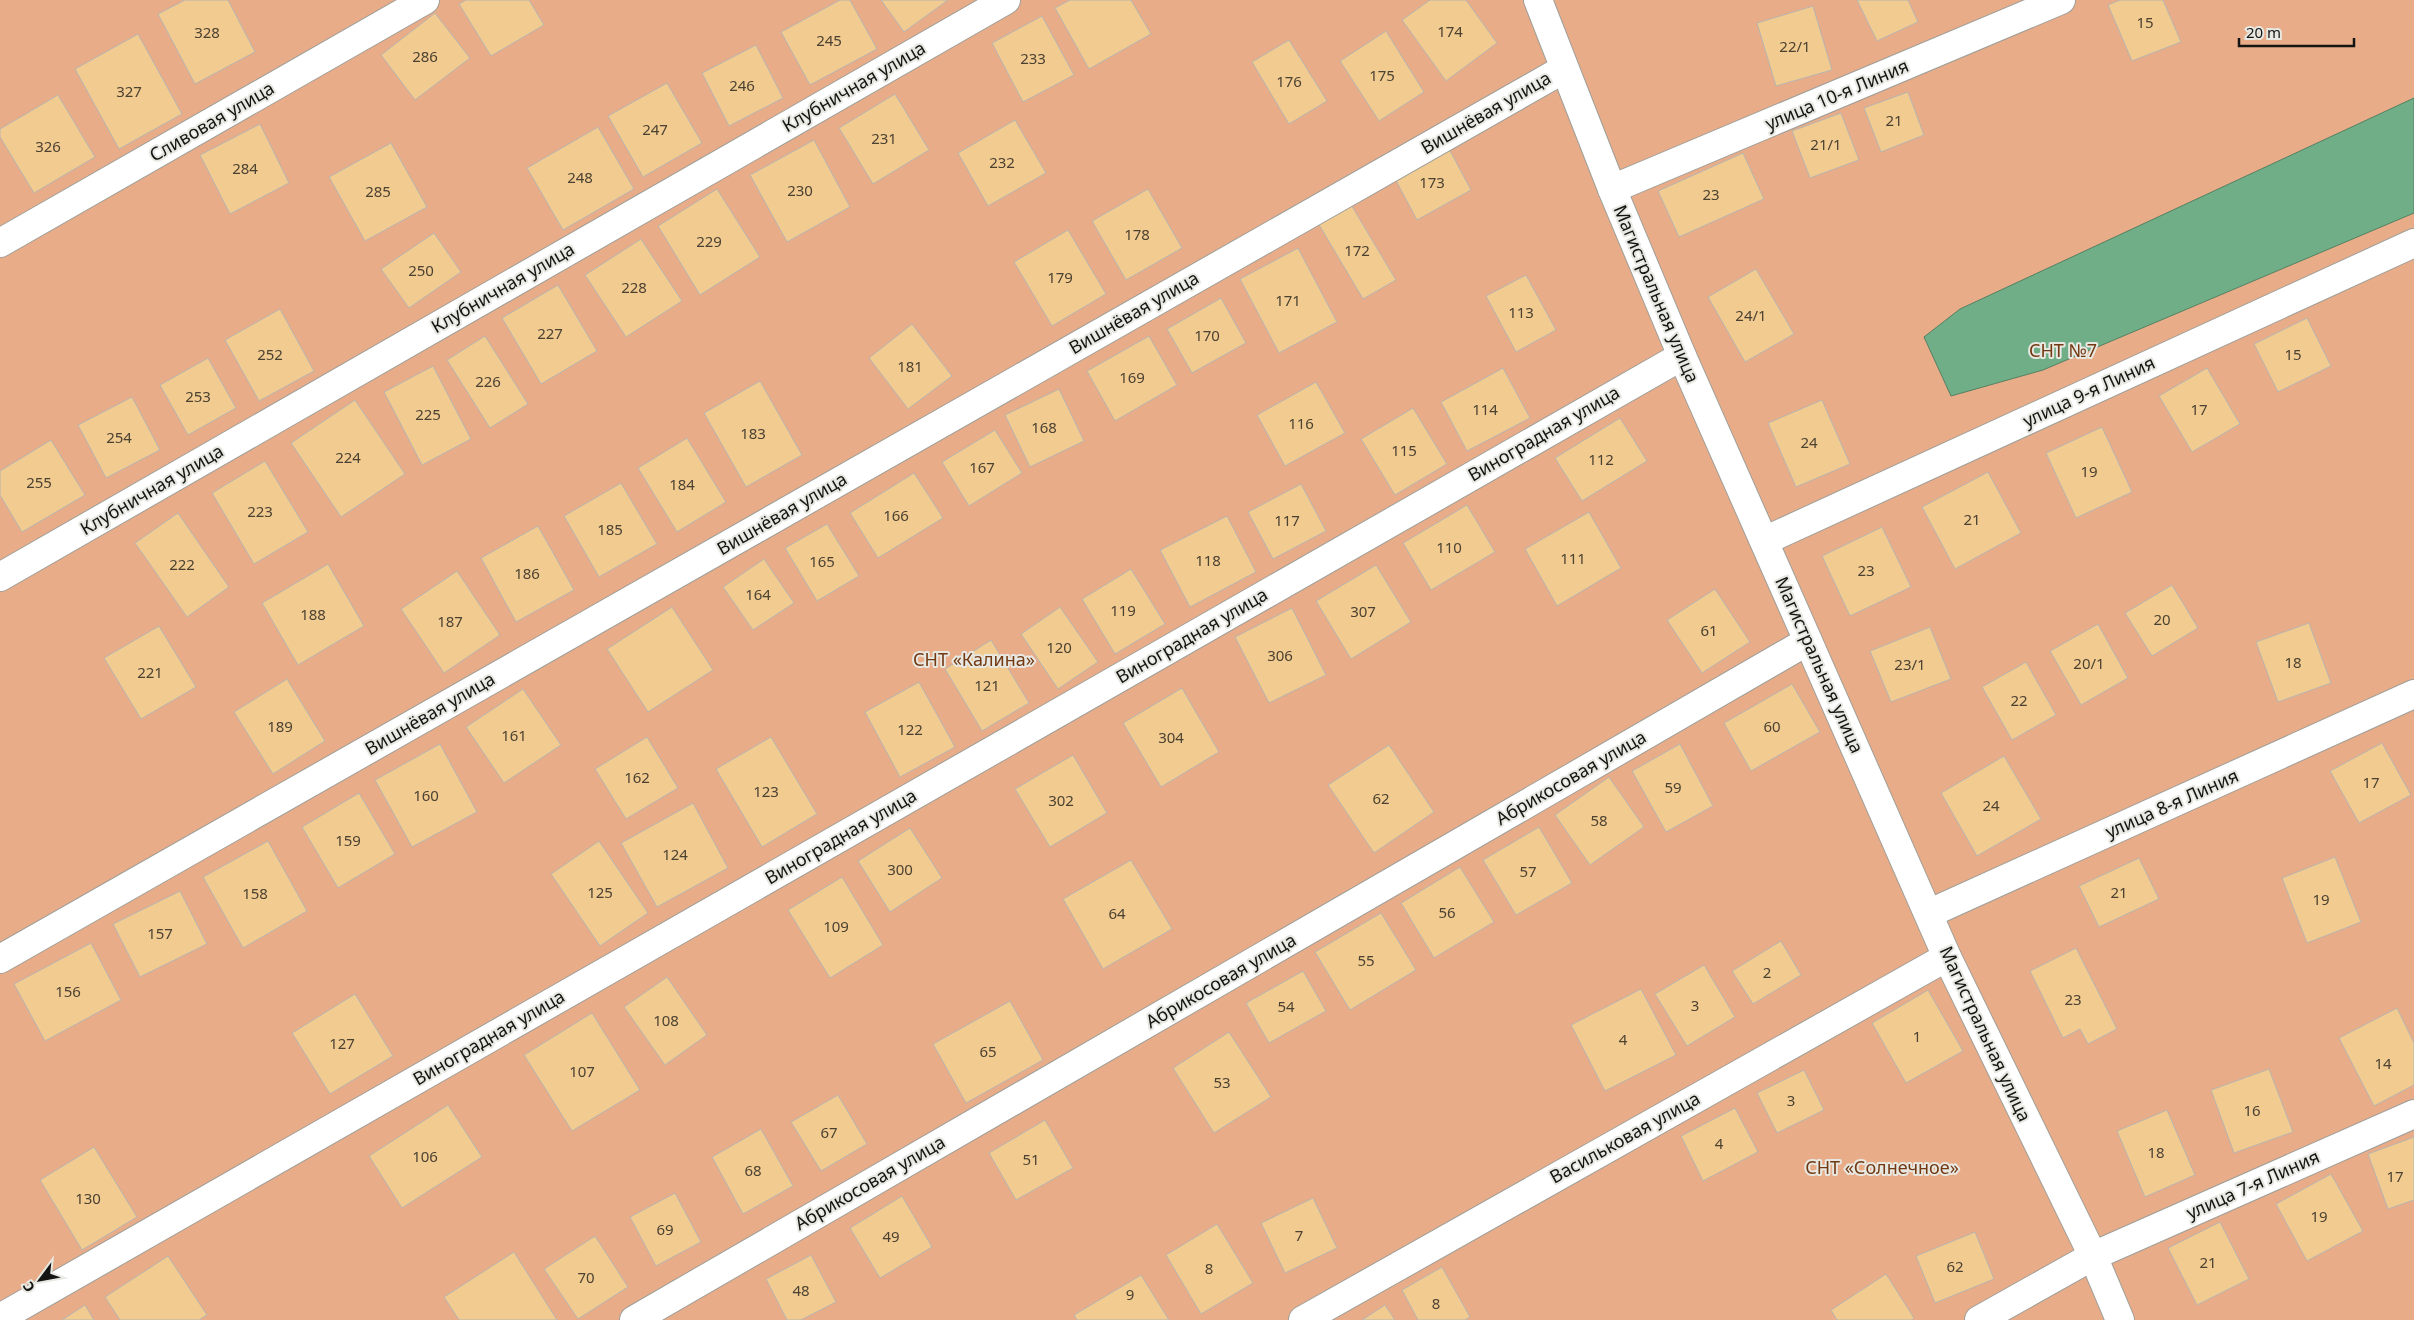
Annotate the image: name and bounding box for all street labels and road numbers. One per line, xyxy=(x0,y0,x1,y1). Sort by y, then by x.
street label: Клубничная улица xyxy=(777,35,930,137)
street label: улица 10-я Линия xyxy=(1761,53,1912,135)
street label: Вишнёвая улица xyxy=(1416,65,1555,159)
street label: Сливовая улица xyxy=(145,76,278,167)
street label: Магистральная улица xyxy=(1609,201,1705,386)
street label: Клубничная улица xyxy=(426,236,579,338)
street label: Вишнёвая улица xyxy=(1064,265,1203,359)
street label: улица 9-я Линия xyxy=(2019,350,2159,432)
street label: Виноградная улица xyxy=(1463,380,1624,486)
street label: Клубничная улица xyxy=(75,438,228,540)
street label: Вишнёвая улица xyxy=(712,466,851,560)
street label: Магистральная улица xyxy=(1770,572,1870,757)
street label: Виноградная улица xyxy=(1111,582,1272,688)
street label: Вишнёвая улица xyxy=(360,666,499,760)
street label: Абрикосовая улица xyxy=(1491,724,1650,830)
street label: улица 8-я Линия xyxy=(2101,763,2242,843)
street label: Виноградная улица xyxy=(760,783,921,889)
street label: Абрикосовая улица xyxy=(1141,927,1300,1033)
street label: Магистральная улица xyxy=(1935,942,2037,1125)
street label: Виноградная улица xyxy=(408,984,569,1090)
street label: Васильковая улица xyxy=(1545,1086,1704,1188)
street label: Абрикосовая улица xyxy=(790,1129,949,1235)
street label: улица 7-я Линия xyxy=(2182,1144,2323,1224)

